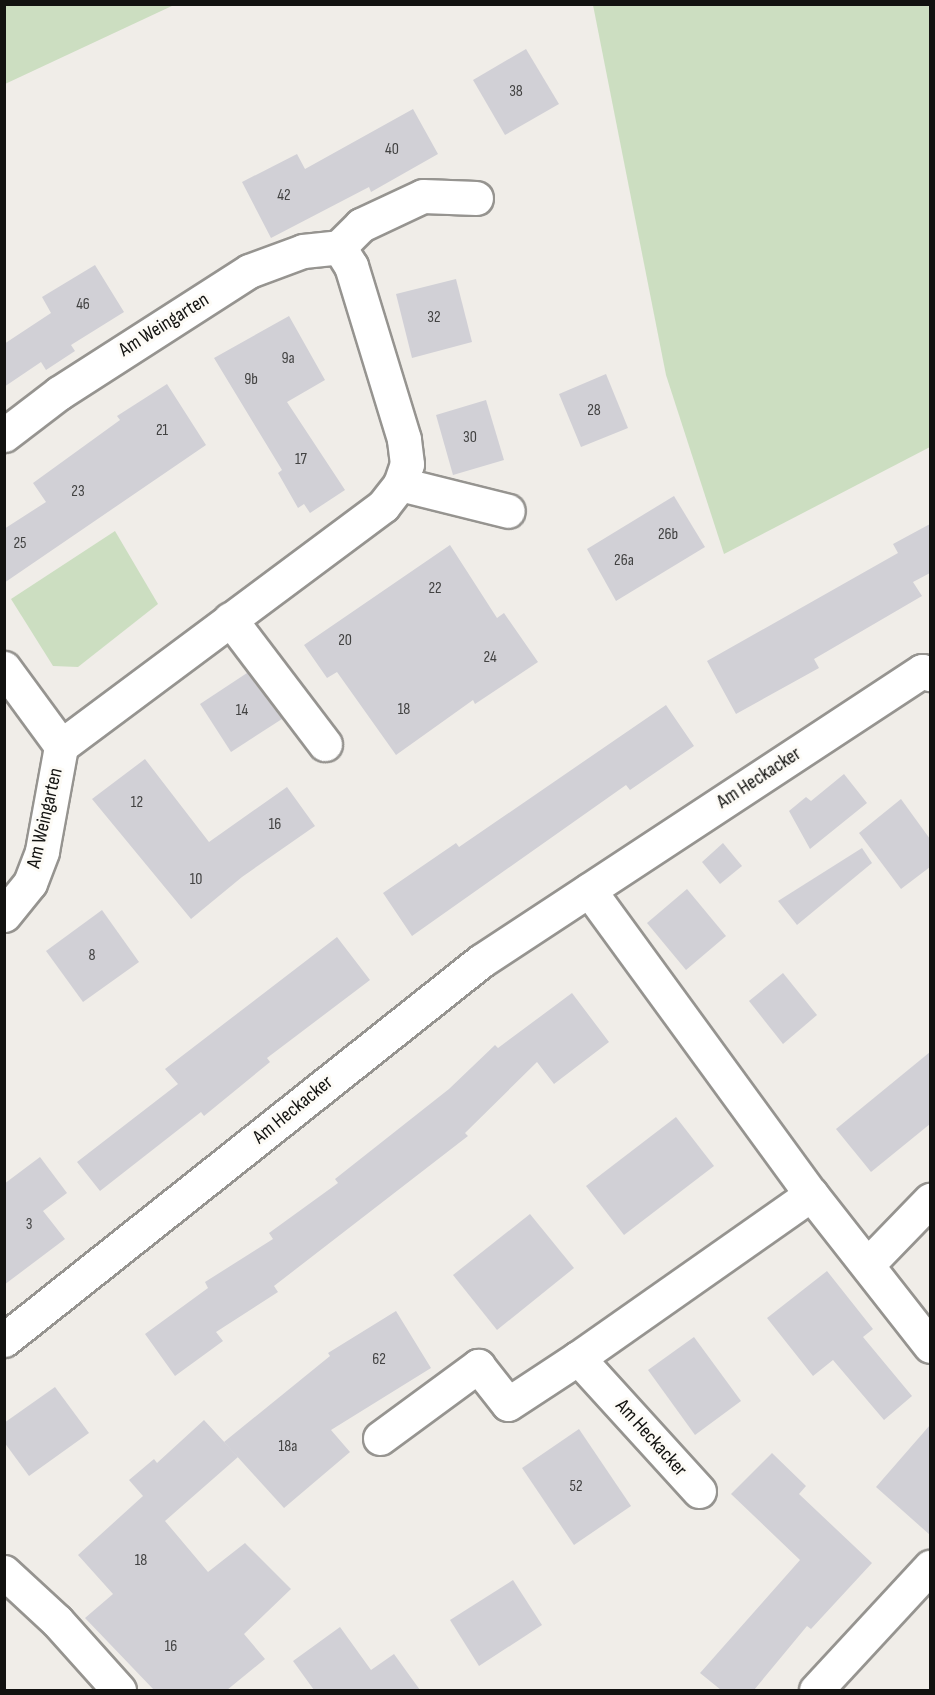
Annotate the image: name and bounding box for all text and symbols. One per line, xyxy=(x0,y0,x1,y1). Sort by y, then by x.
house number: 38 xyxy=(509,82,523,102)
house number: 40 xyxy=(385,140,399,160)
house number: 42 xyxy=(277,186,291,206)
street label: Am Weingarten xyxy=(114,288,214,362)
house number: 46 xyxy=(76,295,90,315)
house number: 32 xyxy=(427,308,441,328)
house number: 9a xyxy=(281,349,295,369)
house number: 9b xyxy=(244,370,258,390)
house number: 28 xyxy=(587,401,601,421)
house number: 21 xyxy=(156,421,168,441)
house number: 30 xyxy=(463,428,477,448)
house number: 17 xyxy=(295,450,307,470)
house number: 23 xyxy=(71,482,85,502)
house number: 26b xyxy=(658,525,678,545)
house number: 25 xyxy=(13,534,27,554)
house number: 26a xyxy=(614,551,634,571)
house number: 22 xyxy=(428,579,442,599)
house number: 20 xyxy=(338,631,352,651)
house number: 24 xyxy=(483,648,497,668)
house number: 18 xyxy=(398,700,410,720)
house number: 14 xyxy=(236,701,248,721)
street label: Am Heckacker xyxy=(712,742,806,814)
street label: Am Weingarten xyxy=(22,766,68,870)
house number: 12 xyxy=(131,793,143,813)
house number: 16 xyxy=(269,815,281,835)
house number: 10 xyxy=(190,870,202,890)
house number: 8 xyxy=(88,946,96,966)
street label: Am Heckacker xyxy=(248,1071,338,1149)
house number: 3 xyxy=(26,1215,32,1235)
house number: 62 xyxy=(372,1350,386,1370)
street label: Am Heckacker xyxy=(610,1394,692,1482)
house number: 18a xyxy=(279,1437,297,1457)
house number: 52 xyxy=(569,1477,583,1497)
house number: 18 xyxy=(135,1551,147,1571)
house number: 16 xyxy=(165,1637,177,1657)

